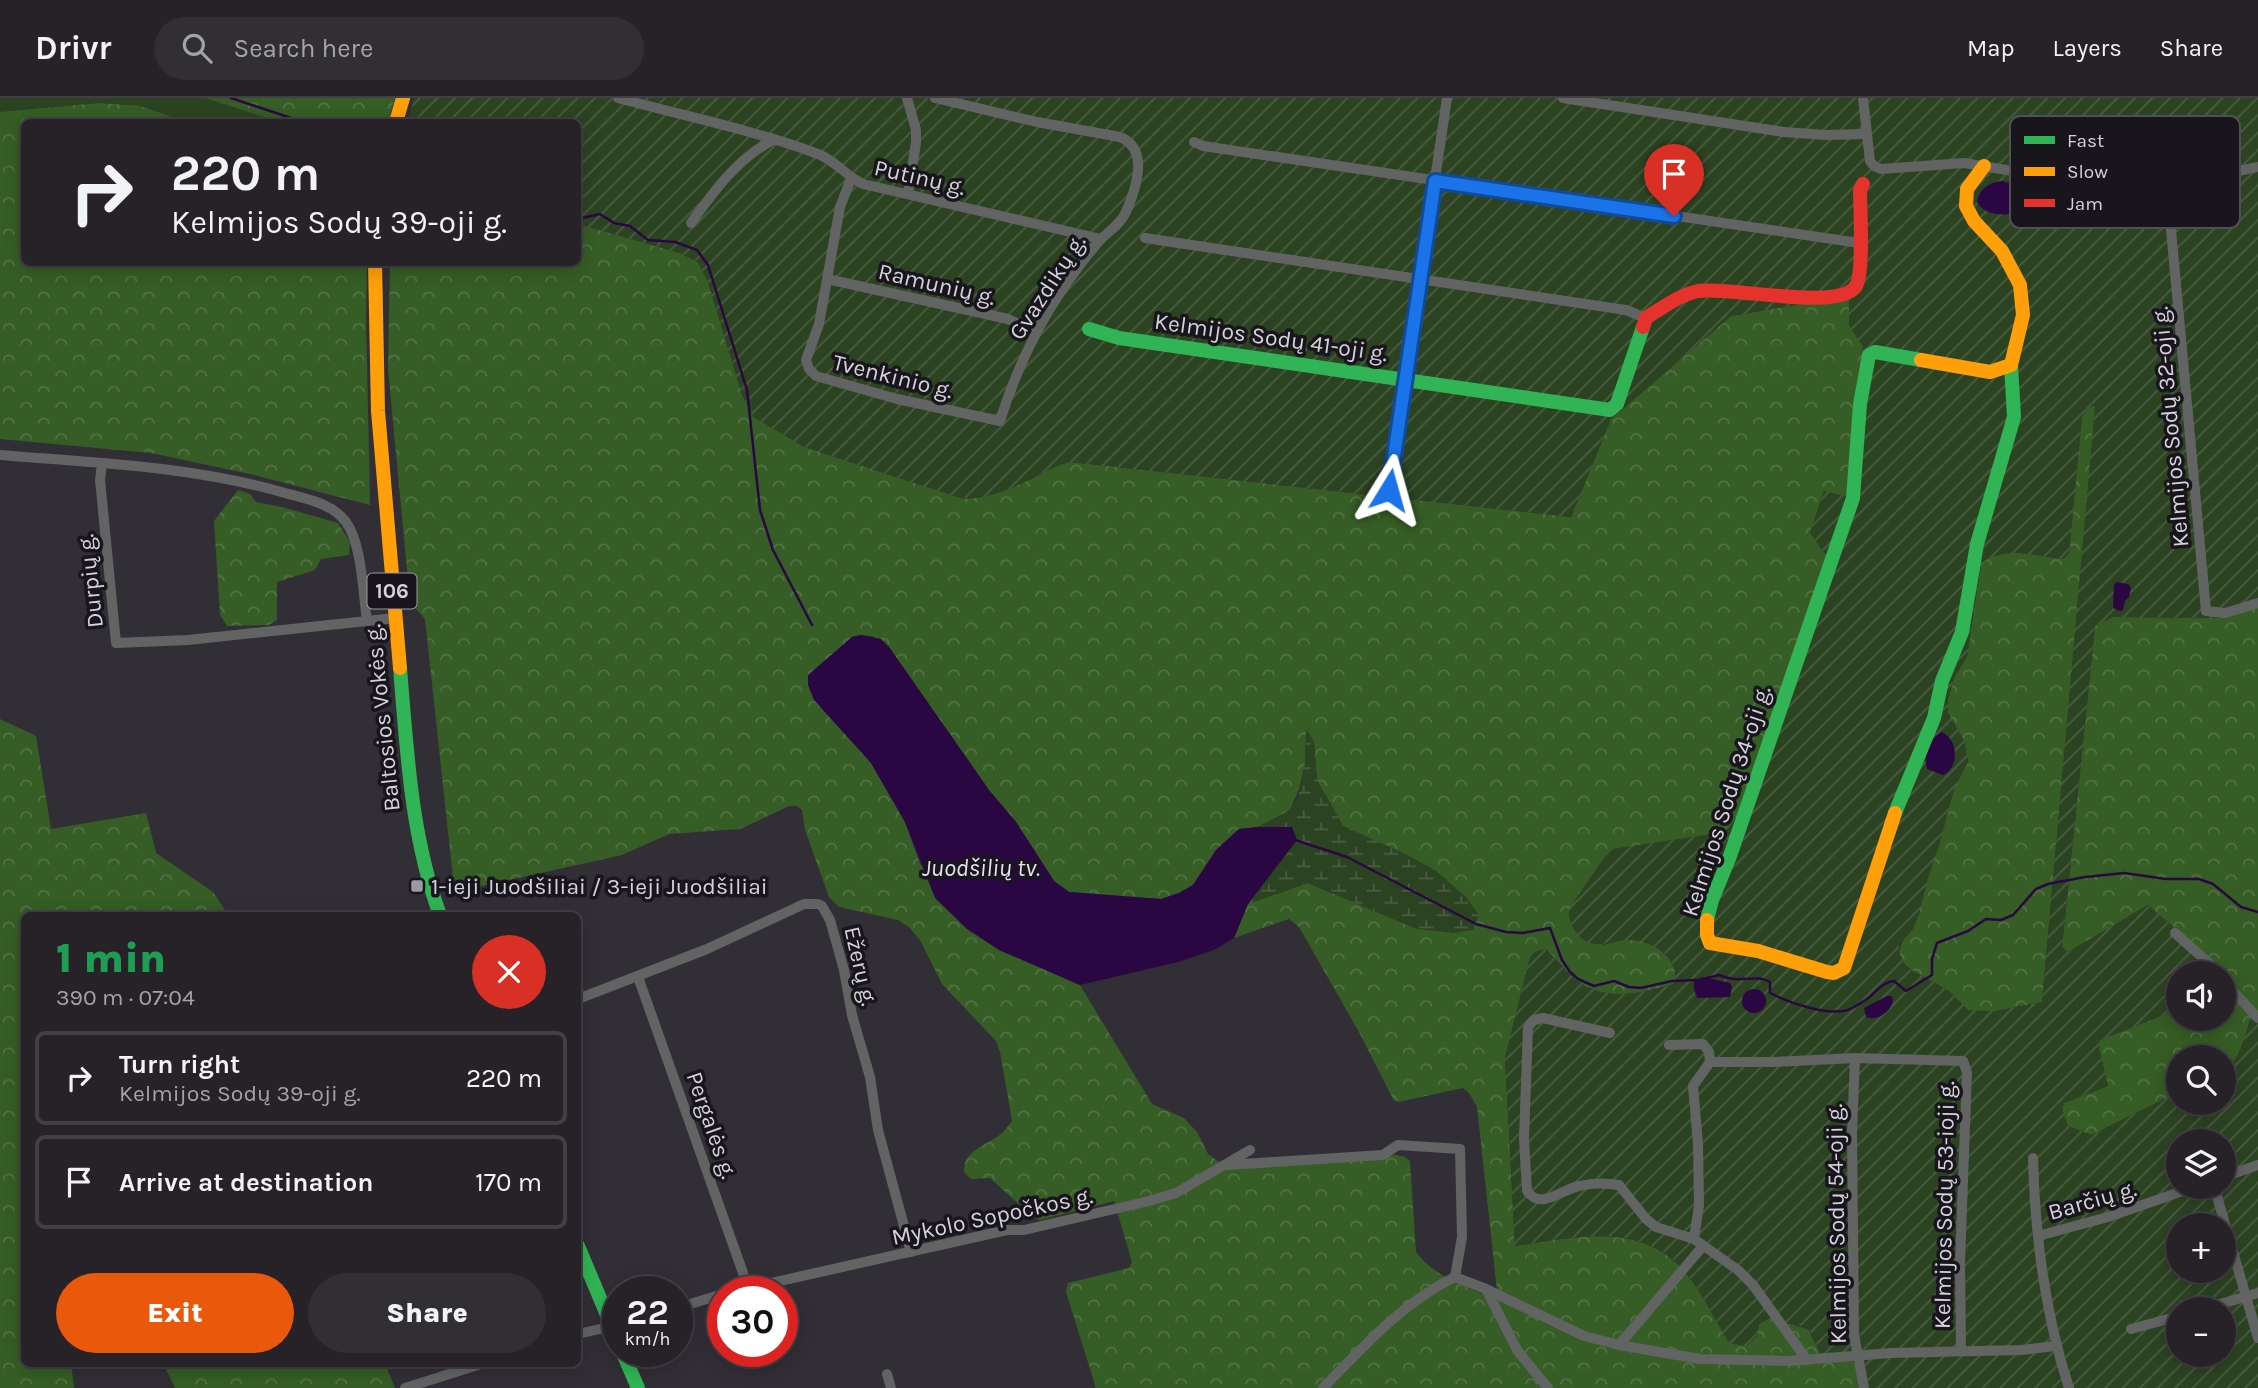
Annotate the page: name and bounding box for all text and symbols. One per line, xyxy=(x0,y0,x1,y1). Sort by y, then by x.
search box xyxy=(154,17,644,80)
text: Drivr xyxy=(35,29,112,67)
icon: search xyxy=(178,29,216,67)
text: Search here xyxy=(234,33,373,64)
text: Map xyxy=(1967,34,2015,62)
text: Layers xyxy=(2053,34,2122,62)
text: Share xyxy=(2160,34,2223,62)
legend xyxy=(2010,116,2240,228)
text: Fast xyxy=(2067,130,2104,152)
pin xyxy=(1644,144,1704,216)
text: 220 m xyxy=(171,145,320,202)
icon: right xyxy=(56,147,147,238)
street label: Putinų g. xyxy=(872,154,968,201)
icon: arrive xyxy=(1655,155,1693,193)
text: Slow xyxy=(2067,161,2108,183)
text: Jam xyxy=(2067,193,2103,215)
text: Kelmijos Sodų 39-oji g. xyxy=(171,204,507,241)
street label: Gvazdikų g. xyxy=(1003,230,1091,345)
street label: Ramunių g. xyxy=(876,258,998,311)
street label: Kelmijos Sodų 32-oji g. xyxy=(2147,305,2194,548)
street label: Kelmijos Sodų 41-oji g. xyxy=(1153,308,1389,367)
street label: Tvenkinio g. xyxy=(830,349,956,404)
position arrow xyxy=(1352,453,1426,527)
street label: Durpių g. xyxy=(72,533,109,629)
road number: 106 xyxy=(368,574,416,608)
street label: Baltosios Vokės g. xyxy=(359,623,406,813)
street label: Kelmijos Sodų 34-oji g. xyxy=(1676,682,1777,920)
water label: Juodšilių tv. xyxy=(922,854,1040,882)
place label: 1-ieji Juodšiliai / 3-ieji Juodšiliai xyxy=(431,873,768,900)
marker: 1-ieji Juodšiliai / 3-ieji Juodšiliai xyxy=(409,878,425,894)
street label: Ežerų g. xyxy=(838,924,883,1008)
text: 1 min xyxy=(56,933,166,983)
button: close xyxy=(472,935,546,1009)
map controls xyxy=(2166,961,2236,1367)
button: sound xyxy=(2166,961,2236,1031)
text: 390 m · 07:04 xyxy=(56,984,195,1011)
button: search xyxy=(2166,1045,2236,1115)
text: Turn right xyxy=(119,1049,240,1080)
icon: right xyxy=(60,1059,98,1097)
text: 220 m xyxy=(466,1063,542,1094)
street label: Pergalės g. xyxy=(681,1068,742,1182)
text: Kelmijos Sodų 39-oji g. xyxy=(119,1080,361,1107)
street label: Kelmijos Sodų 53-ioji g. xyxy=(1929,1081,1960,1329)
street label: Kelmijos Sodų 54-oji g. xyxy=(1821,1104,1852,1344)
button: layers xyxy=(2166,1129,2236,1199)
icon: arrive xyxy=(60,1163,98,1201)
text: Arrive at destination xyxy=(119,1167,373,1198)
text: 170 m xyxy=(475,1167,542,1198)
street label: Barčių g. xyxy=(2045,1175,2139,1226)
street label: Mykolo Sopočkos g. xyxy=(889,1182,1095,1251)
button: + xyxy=(2166,1213,2236,1283)
button: Exit xyxy=(56,1273,294,1353)
button: Share xyxy=(308,1273,546,1353)
speed limit sign: 30 xyxy=(707,1276,798,1367)
text: 22 xyxy=(626,1292,669,1333)
button: − xyxy=(2166,1297,2236,1367)
text: km/h xyxy=(625,1328,670,1350)

